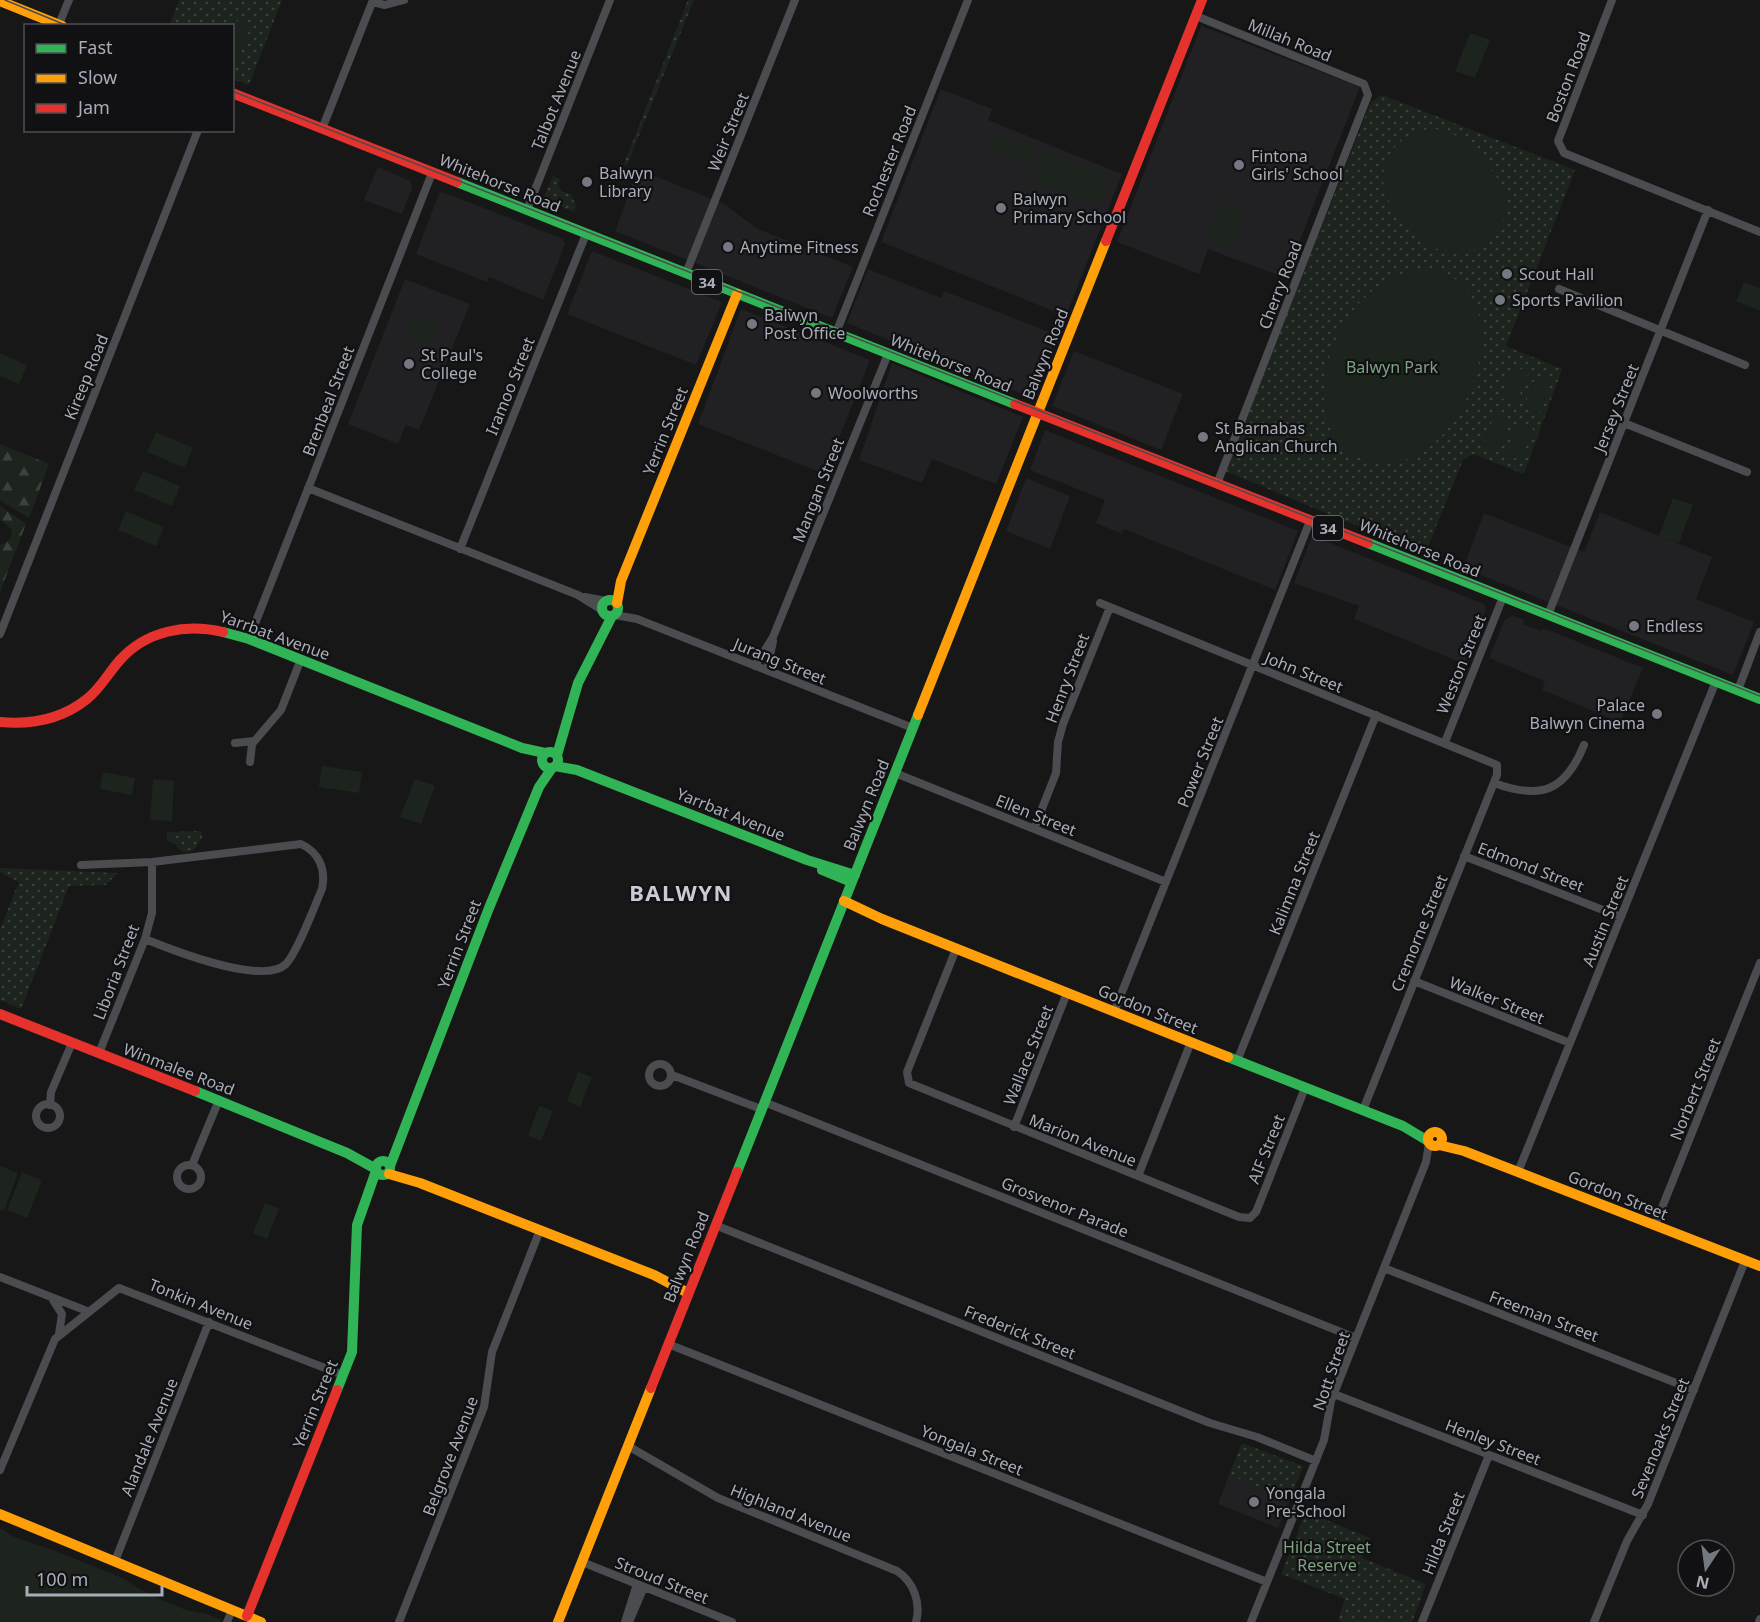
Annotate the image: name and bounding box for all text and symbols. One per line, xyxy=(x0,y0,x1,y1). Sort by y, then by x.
street label: Millah Road xyxy=(1245,13,1335,67)
legend xyxy=(24,24,234,132)
street label: Boston Road xyxy=(1541,28,1595,126)
text: Fast xyxy=(78,35,113,59)
street label: Talbot Avenue xyxy=(526,47,586,153)
text: Slow xyxy=(78,65,117,89)
street label: Weir Street xyxy=(702,89,754,175)
text: Jam xyxy=(76,95,110,119)
street label: Rochester Road xyxy=(857,102,921,220)
place label: Fintona Girls' School xyxy=(1251,145,1343,185)
street label: Whitehorse Road xyxy=(436,149,564,217)
marker: Fintona Girls' School xyxy=(1232,158,1246,172)
place label: Balwyn Library xyxy=(599,162,653,202)
marker: Balwyn Library xyxy=(580,175,594,189)
place label: Balwyn Primary School xyxy=(1013,188,1126,228)
marker: Balwyn Primary School xyxy=(994,201,1008,215)
place label: Anytime Fitness xyxy=(740,236,859,258)
street label: Cherry Road xyxy=(1253,238,1307,332)
marker: Anytime Fitness xyxy=(721,240,735,254)
place label: Scout Hall xyxy=(1519,263,1594,285)
marker: Scout Hall xyxy=(1500,267,1514,281)
road number: 34 xyxy=(692,270,722,294)
place label: Sports Pavilion xyxy=(1512,289,1623,311)
marker: Sports Pavilion xyxy=(1493,293,1507,307)
place label: Balwyn Post Office xyxy=(764,304,845,344)
street label: Balwyn Road xyxy=(1017,305,1073,403)
marker: Balwyn Post Office xyxy=(745,317,759,331)
street label: Whitehorse Road xyxy=(887,329,1015,397)
street label: Kireep Road xyxy=(59,331,113,423)
street label: Iramoo Street xyxy=(480,334,540,438)
street label: Brenbeal Street xyxy=(297,343,359,459)
place label: St Paul's College xyxy=(421,344,483,384)
park label: Balwyn Park xyxy=(1346,356,1438,378)
marker: St Paul's College xyxy=(402,357,416,371)
street label: Jersey Street xyxy=(1588,360,1644,457)
place label: Woolworths xyxy=(828,382,918,404)
street label: Yerrin Street xyxy=(637,383,693,478)
marker: Woolworths xyxy=(809,386,823,400)
place label: St Barnabas Anglican Church xyxy=(1215,417,1338,457)
marker: St Barnabas Anglican Church xyxy=(1196,430,1210,444)
street label: Mangan Street xyxy=(787,434,849,546)
street label: Whitehorse Road xyxy=(1356,514,1484,582)
road number: 34 xyxy=(1313,516,1343,540)
street label: Yarrbat Avenue xyxy=(217,605,333,665)
street label: Weston Street xyxy=(1431,611,1491,717)
place label: Endless xyxy=(1646,615,1703,637)
marker: Endless xyxy=(1627,619,1641,633)
street label: Henry Street xyxy=(1040,630,1094,726)
street label: Jurang Street xyxy=(729,632,830,690)
street label: John Street xyxy=(1260,646,1347,698)
place label: Palace Balwyn Cinema xyxy=(1530,694,1645,734)
marker: Palace Balwyn Cinema xyxy=(1650,707,1664,721)
street label: Power Street xyxy=(1172,713,1228,811)
street label: Balwyn Road xyxy=(838,756,894,854)
street label: Yarrbat Avenue xyxy=(673,782,789,846)
street label: Ellen Street xyxy=(993,789,1080,841)
street label: Kalimna Street xyxy=(1263,828,1325,938)
street label: Edmond Street xyxy=(1475,837,1587,897)
street label: Cremorne Street xyxy=(1385,871,1453,995)
street label: Austin Street xyxy=(1577,872,1633,970)
district label: BALWYN xyxy=(629,877,733,907)
street label: Yerrin Street xyxy=(432,896,486,992)
street label: Liboria Street xyxy=(88,921,144,1023)
street label: Walker Street xyxy=(1446,971,1548,1029)
street label: Gordon Street xyxy=(1095,979,1201,1039)
street label: Wallace Street xyxy=(998,1001,1058,1108)
street label: Norbert Street xyxy=(1664,1034,1726,1143)
street label: Winmalee Road xyxy=(120,1038,238,1100)
street label: Marion Avenue xyxy=(1026,1108,1140,1172)
street label: AIF Street xyxy=(1242,1111,1290,1187)
street label: Gordon Street xyxy=(1565,1165,1671,1225)
street label: Grosvenor Parade xyxy=(998,1171,1132,1243)
street label: Balwyn Road xyxy=(658,1208,714,1306)
street label: Tonkin Avenue xyxy=(146,1273,256,1335)
street label: Freeman Street xyxy=(1486,1285,1602,1347)
street label: Frederick Street xyxy=(961,1300,1079,1364)
street label: Nott Street xyxy=(1307,1328,1355,1413)
street label: Yerrin Street xyxy=(287,1356,343,1451)
street label: Sevenoaks Street xyxy=(1626,1374,1694,1502)
street label: Alandale Avenue xyxy=(115,1375,183,1499)
street label: Belgrove Avenue xyxy=(417,1393,483,1519)
street label: Henley Street xyxy=(1442,1414,1544,1470)
street label: Yongala Street xyxy=(918,1419,1027,1481)
street label: Highland Avenue xyxy=(727,1479,855,1547)
place label: Yongala Pre-School xyxy=(1266,1482,1346,1522)
street label: Hilda Street xyxy=(1416,1488,1470,1578)
marker: Yongala Pre-School xyxy=(1247,1495,1261,1509)
park label: Hilda Street Reserve xyxy=(1283,1536,1371,1576)
north arrow xyxy=(1676,1538,1736,1598)
street label: Stroud Street xyxy=(612,1551,712,1609)
scale bar xyxy=(27,1559,162,1597)
text: 100 m xyxy=(36,1567,88,1591)
text: N xyxy=(1694,1570,1711,1595)

